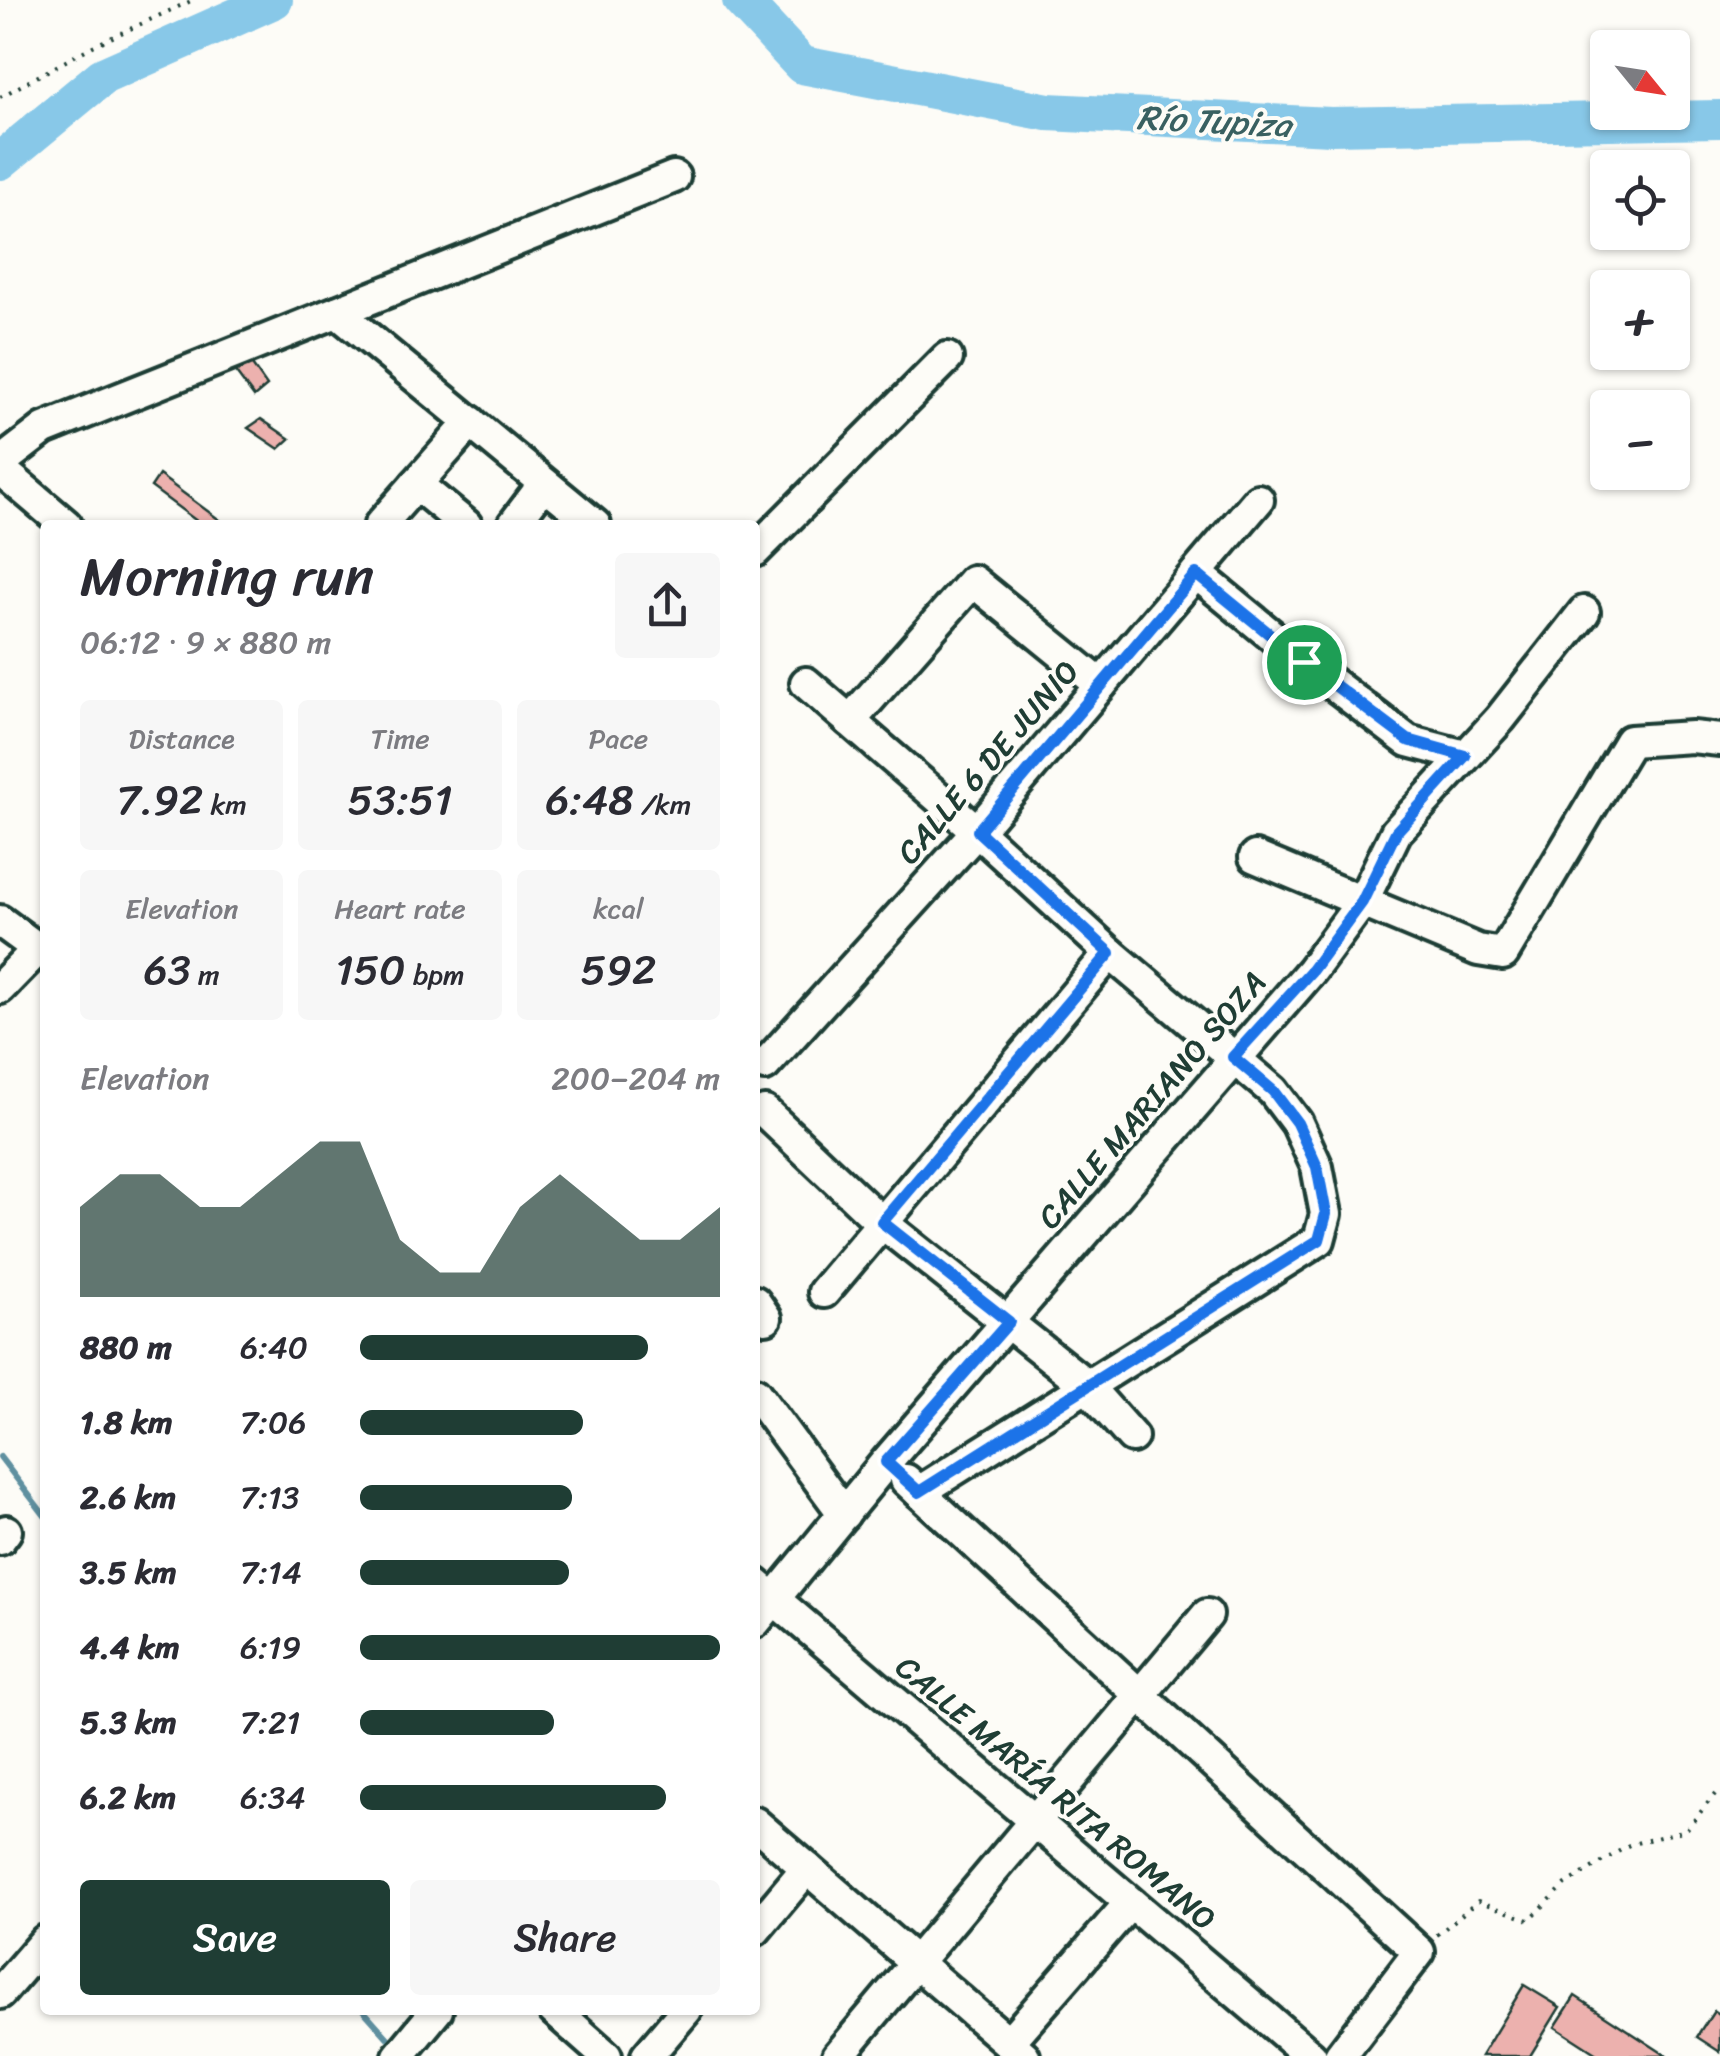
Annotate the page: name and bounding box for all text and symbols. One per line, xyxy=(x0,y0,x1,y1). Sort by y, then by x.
north arrow xyxy=(1590,30,1690,130)
map controls xyxy=(1590,30,1690,490)
water label: Río Tupiza xyxy=(1135,86,1295,156)
button: locate xyxy=(1590,150,1690,250)
button: + xyxy=(1590,270,1690,370)
button: − xyxy=(1590,390,1690,490)
text: Morning run xyxy=(80,528,374,625)
button: share xyxy=(615,553,720,658)
text: 06:12 · 9 × 880 m xyxy=(80,614,331,671)
pin xyxy=(1262,620,1347,705)
icon: arrive xyxy=(1277,635,1332,690)
street label: CALLE 6 DE JUNIO xyxy=(882,646,1094,878)
text: Distance xyxy=(129,714,235,763)
text: Time xyxy=(370,714,430,763)
text: Pace xyxy=(589,714,648,763)
text: 7.92 xyxy=(116,763,203,837)
text: 53:51 xyxy=(347,763,453,837)
text: 6:48 xyxy=(545,763,634,837)
text: km xyxy=(203,780,247,829)
text: /km xyxy=(634,780,691,829)
text: Elevation xyxy=(125,884,238,933)
text: Heart rate xyxy=(334,884,466,933)
text: kcal xyxy=(593,884,644,933)
text: 63 xyxy=(144,933,191,1007)
text: 150 xyxy=(335,933,406,1007)
text: 592 xyxy=(580,933,656,1007)
text: m xyxy=(191,950,220,999)
text: bpm xyxy=(406,950,465,999)
street label: CALLE MARIANO SOZA xyxy=(1023,958,1281,1242)
text: Elevation xyxy=(80,1050,210,1107)
text: 200–204 m xyxy=(551,1050,720,1107)
text: 880 m xyxy=(80,1319,172,1376)
text: 6:40 xyxy=(240,1319,308,1376)
text: 1.8 km xyxy=(80,1394,173,1451)
text: 7:06 xyxy=(240,1394,306,1451)
text: 2.6 km xyxy=(80,1469,176,1526)
text: 7:13 xyxy=(240,1469,299,1526)
text: 3.5 km xyxy=(80,1544,177,1601)
text: 7:14 xyxy=(240,1544,302,1601)
text: 4.4 km xyxy=(80,1619,180,1676)
text: 6:19 xyxy=(240,1619,301,1676)
street label: CALLE MARÍA RITA ROMANO xyxy=(882,1640,1230,1946)
text: 5.3 km xyxy=(80,1694,177,1751)
text: 7:21 xyxy=(240,1694,300,1751)
text: 6.2 km xyxy=(80,1769,176,1826)
text: 6:34 xyxy=(240,1769,305,1826)
button: Save xyxy=(80,1880,390,1995)
button: Share xyxy=(410,1880,720,1995)

